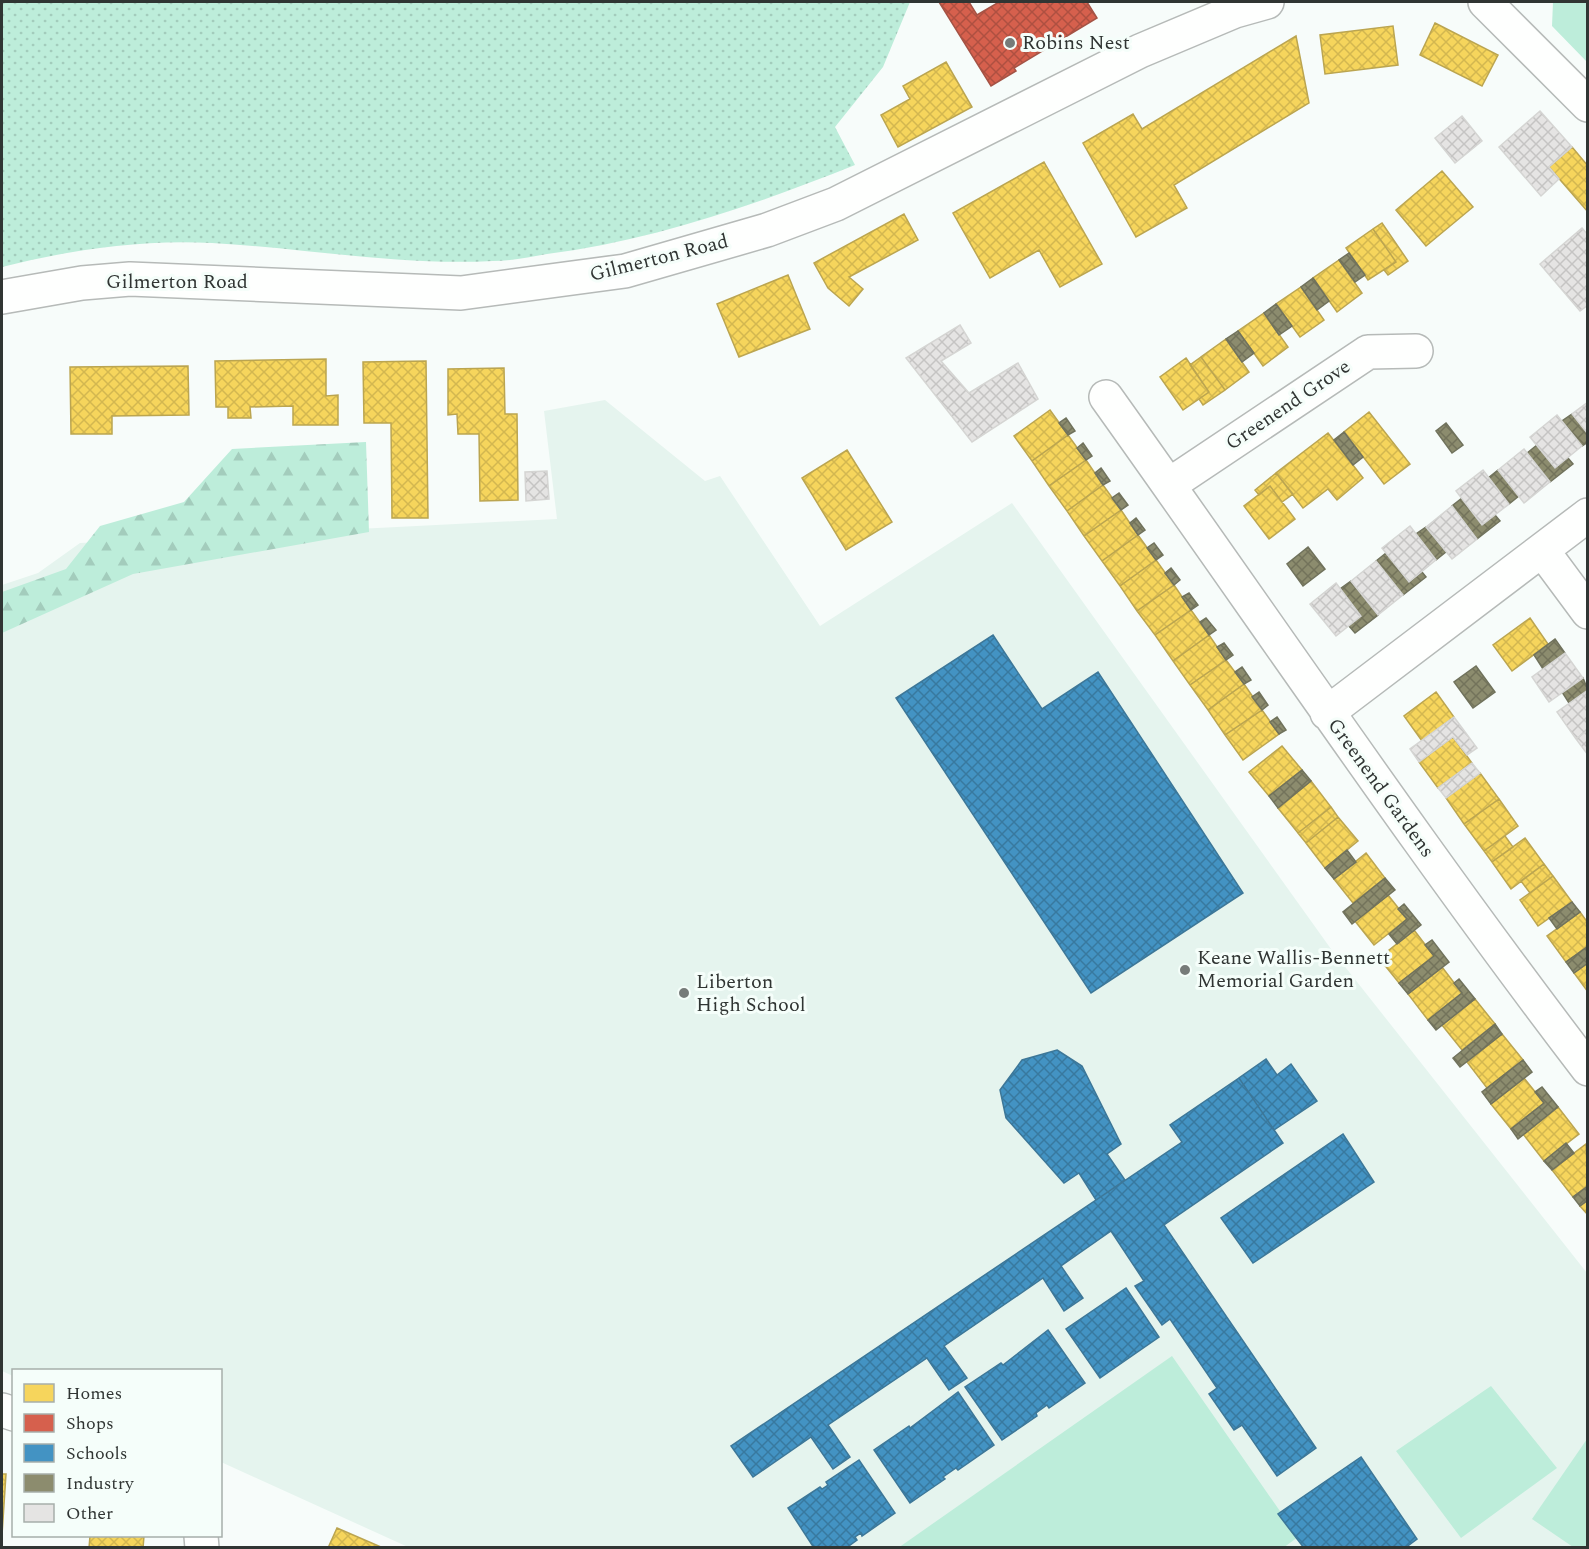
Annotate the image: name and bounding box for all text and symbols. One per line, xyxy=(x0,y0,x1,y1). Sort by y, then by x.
place label: Robins Nest xyxy=(1022,28,1130,58)
marker: Robins Nest xyxy=(1003,36,1017,50)
street label: Gilmerton Road xyxy=(587,226,731,290)
street label: Gilmerton Road xyxy=(106,267,248,297)
street label: Greenend Grove xyxy=(1219,352,1357,458)
street label: Greenend Gardens xyxy=(1320,712,1442,864)
place label: Keane Wallis-Bennett Memorial Garden xyxy=(1197,943,1390,996)
marker: Keane Wallis-Bennett Memorial Garden xyxy=(1178,963,1192,977)
place label: Liberton High School xyxy=(696,967,806,1020)
marker: Liberton High School xyxy=(677,986,691,1000)
legend xyxy=(12,1369,222,1537)
text: Homes xyxy=(66,1380,122,1407)
text: Shops xyxy=(66,1410,114,1437)
text: Schools xyxy=(66,1440,128,1467)
text: Industry xyxy=(66,1470,135,1497)
text: Other xyxy=(66,1500,113,1527)

